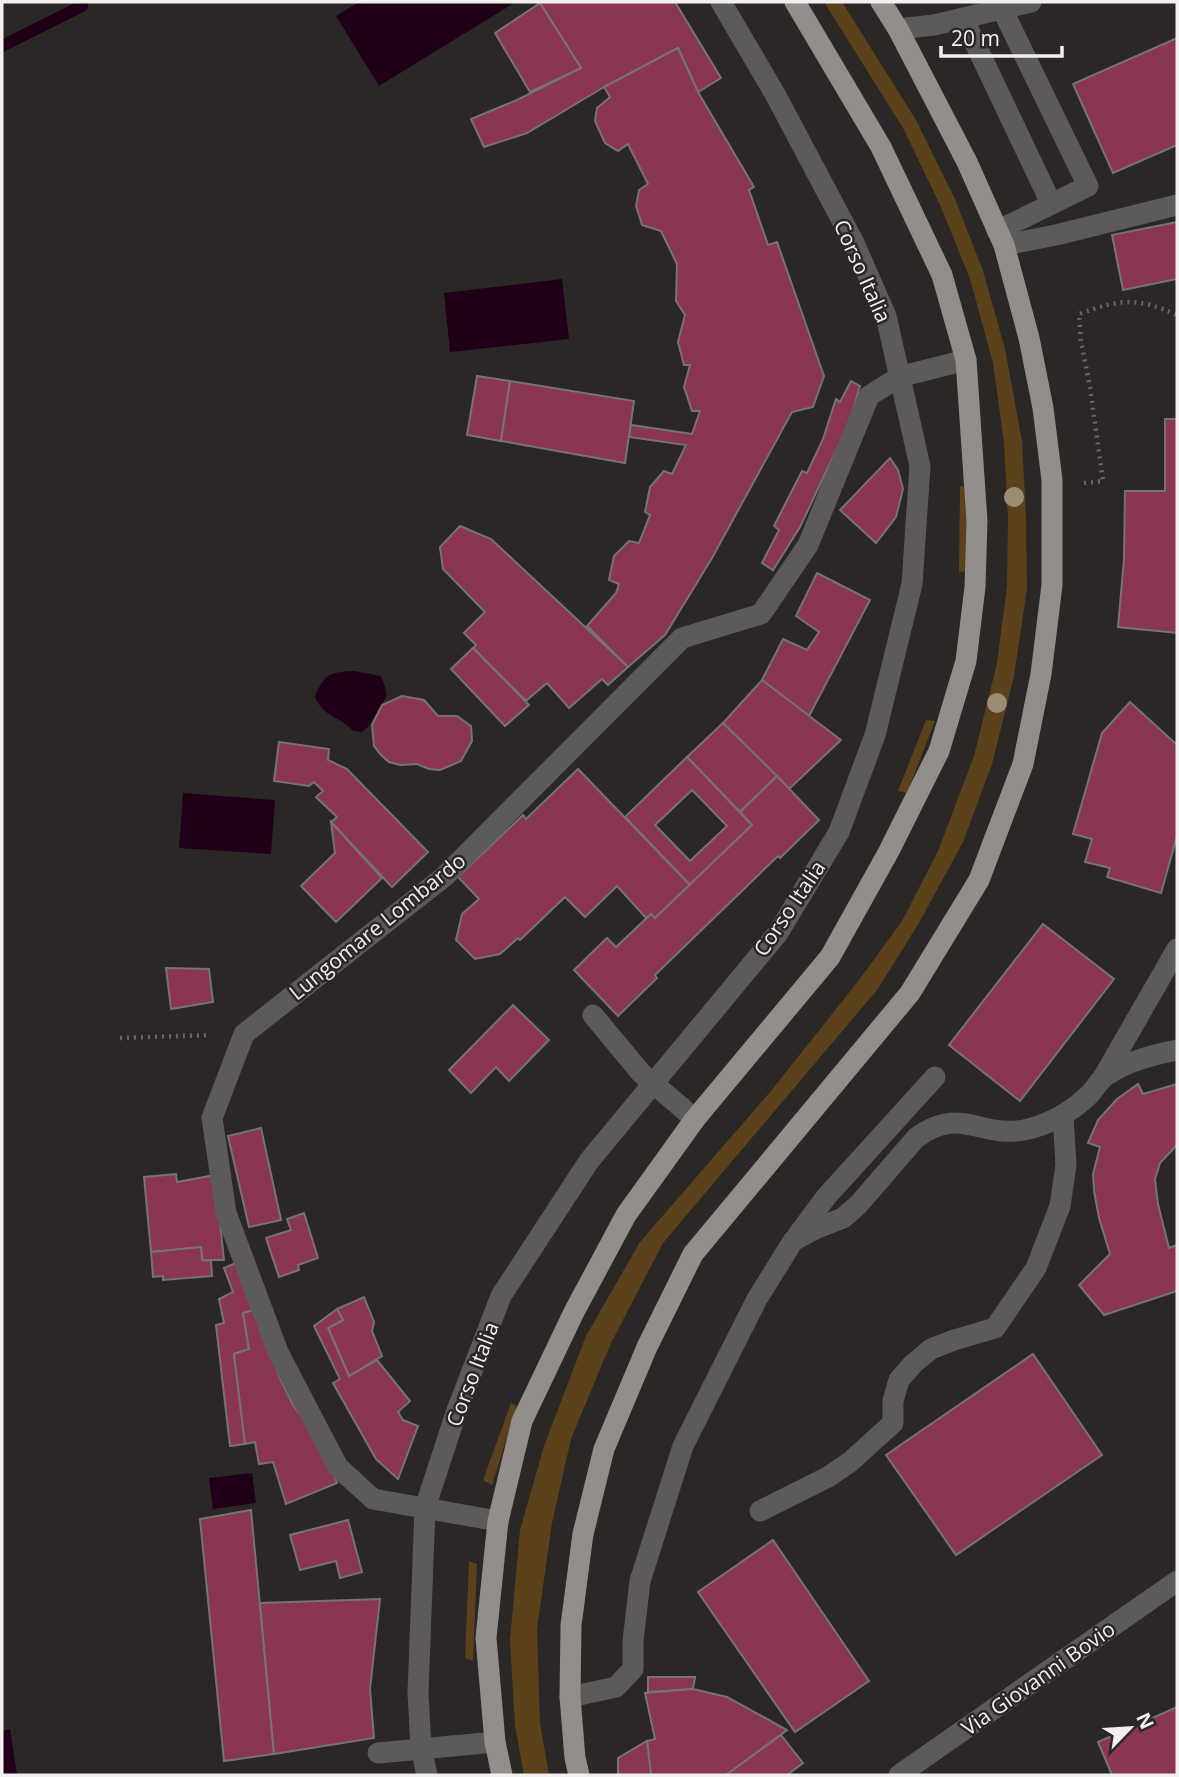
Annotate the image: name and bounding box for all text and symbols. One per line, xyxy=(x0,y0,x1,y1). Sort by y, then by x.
scale bar xyxy=(941,14,1062,58)
text: 20 m xyxy=(951,24,1000,52)
street label: Corso Italia xyxy=(828,215,898,327)
street label: Lungomare Lombardo xyxy=(283,846,471,1006)
street label: Corso Italia xyxy=(747,855,831,961)
street label: Corso Italia xyxy=(439,1318,505,1430)
street label: Via Giovanni Bovio xyxy=(956,1614,1120,1742)
north arrow xyxy=(1095,1693,1165,1763)
text: N xyxy=(1130,1708,1160,1733)

